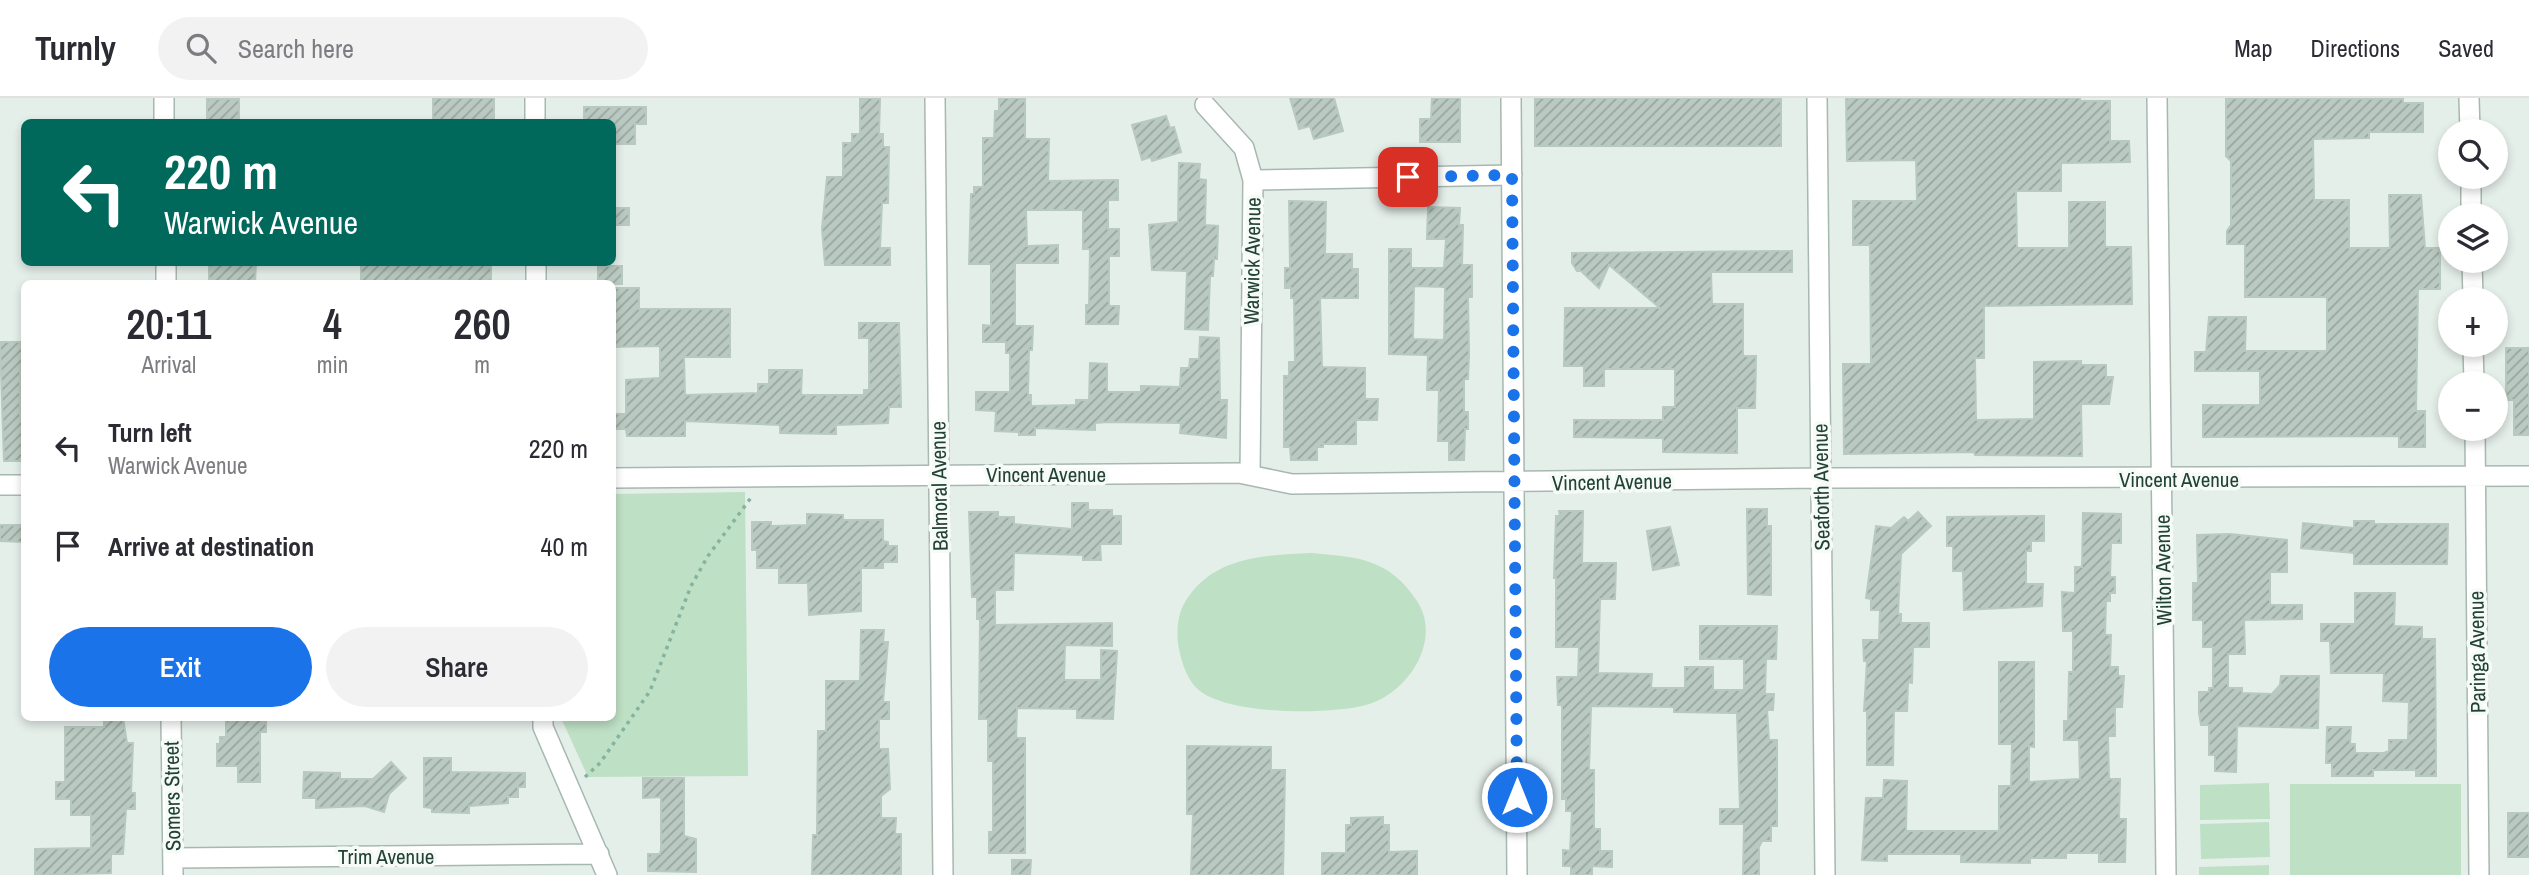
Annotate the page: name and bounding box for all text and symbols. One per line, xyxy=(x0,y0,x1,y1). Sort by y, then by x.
search box xyxy=(158,17,648,80)
text: Turnly xyxy=(35,26,116,70)
icon: search xyxy=(182,29,220,67)
text: Search here xyxy=(238,31,354,66)
text: Map xyxy=(2234,32,2272,64)
text: Directions xyxy=(2310,32,2400,64)
text: Saved xyxy=(2438,32,2494,64)
map controls xyxy=(2438,119,2508,441)
button: search xyxy=(2438,119,2508,189)
text: 220 m xyxy=(164,138,278,204)
icon: left xyxy=(49,147,140,238)
pin xyxy=(1378,147,1438,207)
icon: arrive xyxy=(1389,158,1427,196)
street label: Warwick Avenue xyxy=(1236,197,1268,325)
text: Warwick Avenue xyxy=(164,201,358,244)
button: layers xyxy=(2438,203,2508,273)
button: + xyxy=(2438,287,2508,357)
text: 20:11 xyxy=(126,296,212,352)
text: 4 xyxy=(323,296,342,352)
text: 260 xyxy=(453,296,511,352)
text: Arrival xyxy=(142,349,196,380)
text: min xyxy=(317,349,348,380)
text: m xyxy=(474,349,490,380)
button: − xyxy=(2438,371,2508,441)
text: Turn left xyxy=(108,415,192,450)
street label: Balmoral Avenue xyxy=(923,421,955,551)
street label: Seaforth Avenue xyxy=(1805,423,1837,551)
icon: left xyxy=(49,429,87,467)
text: 220 m xyxy=(529,431,588,466)
text: Warwick Avenue xyxy=(108,450,247,481)
street label: Vincent Avenue xyxy=(986,460,1106,489)
street label: Vincent Avenue xyxy=(2119,465,2239,494)
street label: Vincent Avenue xyxy=(1552,466,1672,498)
street label: Wilton Avenue xyxy=(2148,514,2178,626)
icon: arrive xyxy=(49,527,87,565)
text: Arrive at destination xyxy=(108,529,314,564)
text: 40 m xyxy=(541,529,588,564)
street label: Paringa Avenue xyxy=(2461,591,2493,713)
button: Exit xyxy=(49,627,312,707)
button: Share xyxy=(326,627,588,707)
street label: Somers Street xyxy=(157,741,187,851)
position arrow xyxy=(1480,760,1554,834)
street label: Trim Avenue xyxy=(338,842,434,871)

